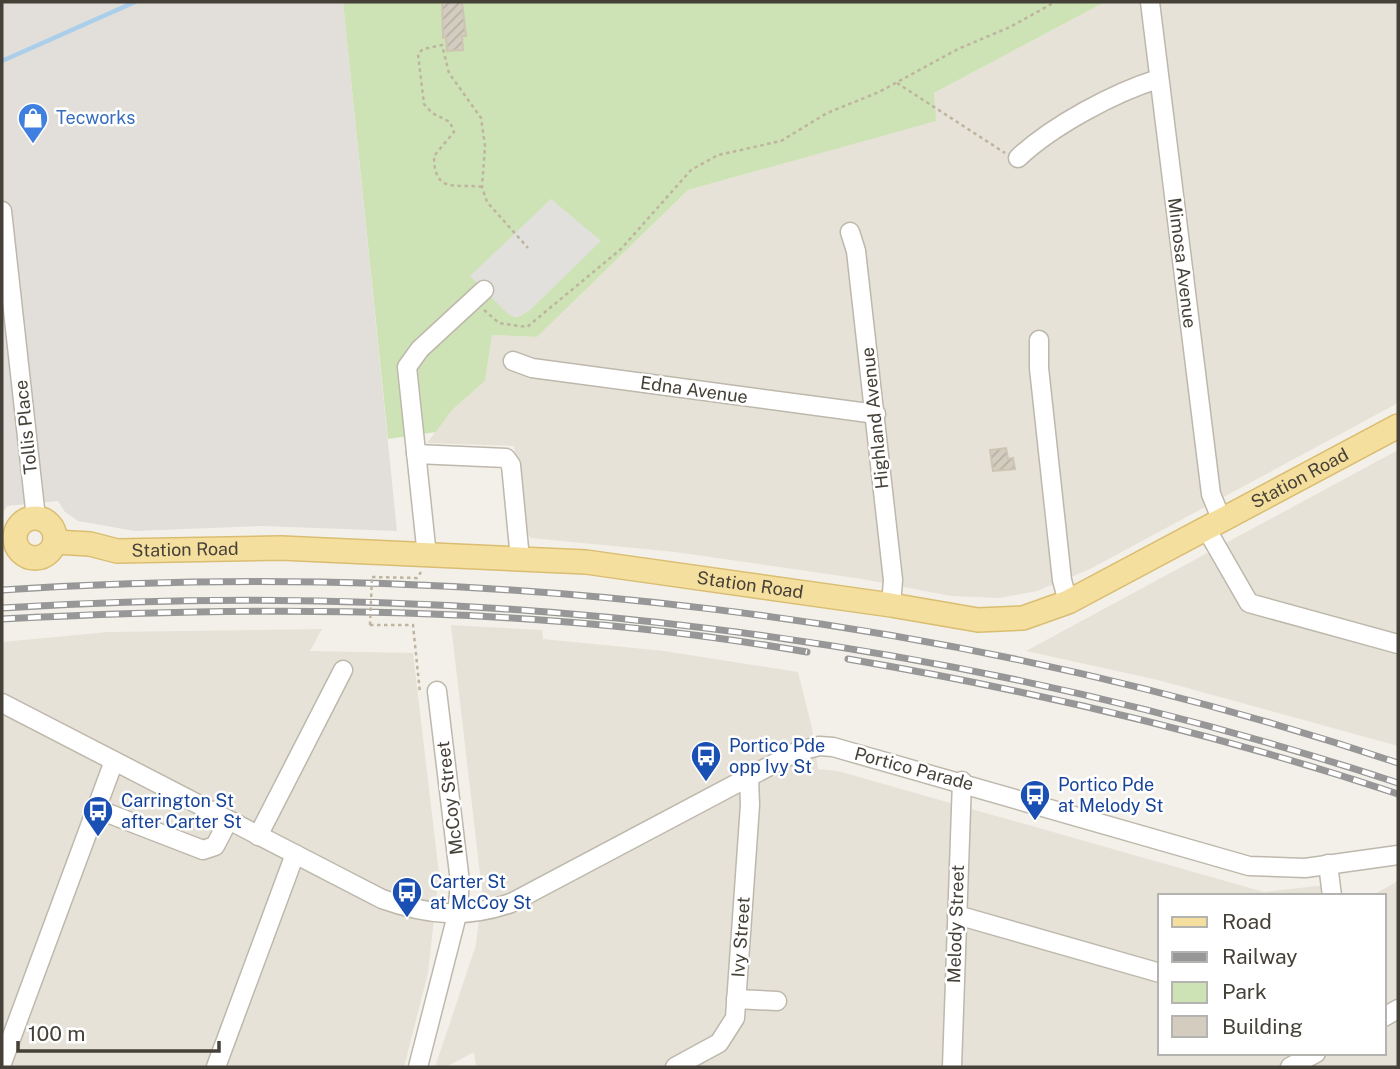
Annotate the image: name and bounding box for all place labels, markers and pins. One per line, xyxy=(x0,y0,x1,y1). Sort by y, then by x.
shop icon: Tecworks xyxy=(16,101,50,145)
place label: Tecworks xyxy=(56,107,135,128)
place label: Portico Pde opp Ivy St xyxy=(729,735,825,777)
bus stop icon: Portico Pde opp Ivy St xyxy=(689,739,723,783)
place label: Portico Pde at Melody St xyxy=(1058,774,1164,816)
bus stop icon: Portico Pde at Melody St xyxy=(1018,778,1052,822)
place label: Carrington St after Carter St xyxy=(121,790,242,832)
bus stop icon: Carrington St after Carter St xyxy=(81,794,115,838)
place label: Carter St at McCoy St xyxy=(430,871,532,913)
bus stop icon: Carter St at McCoy St xyxy=(390,875,424,919)

